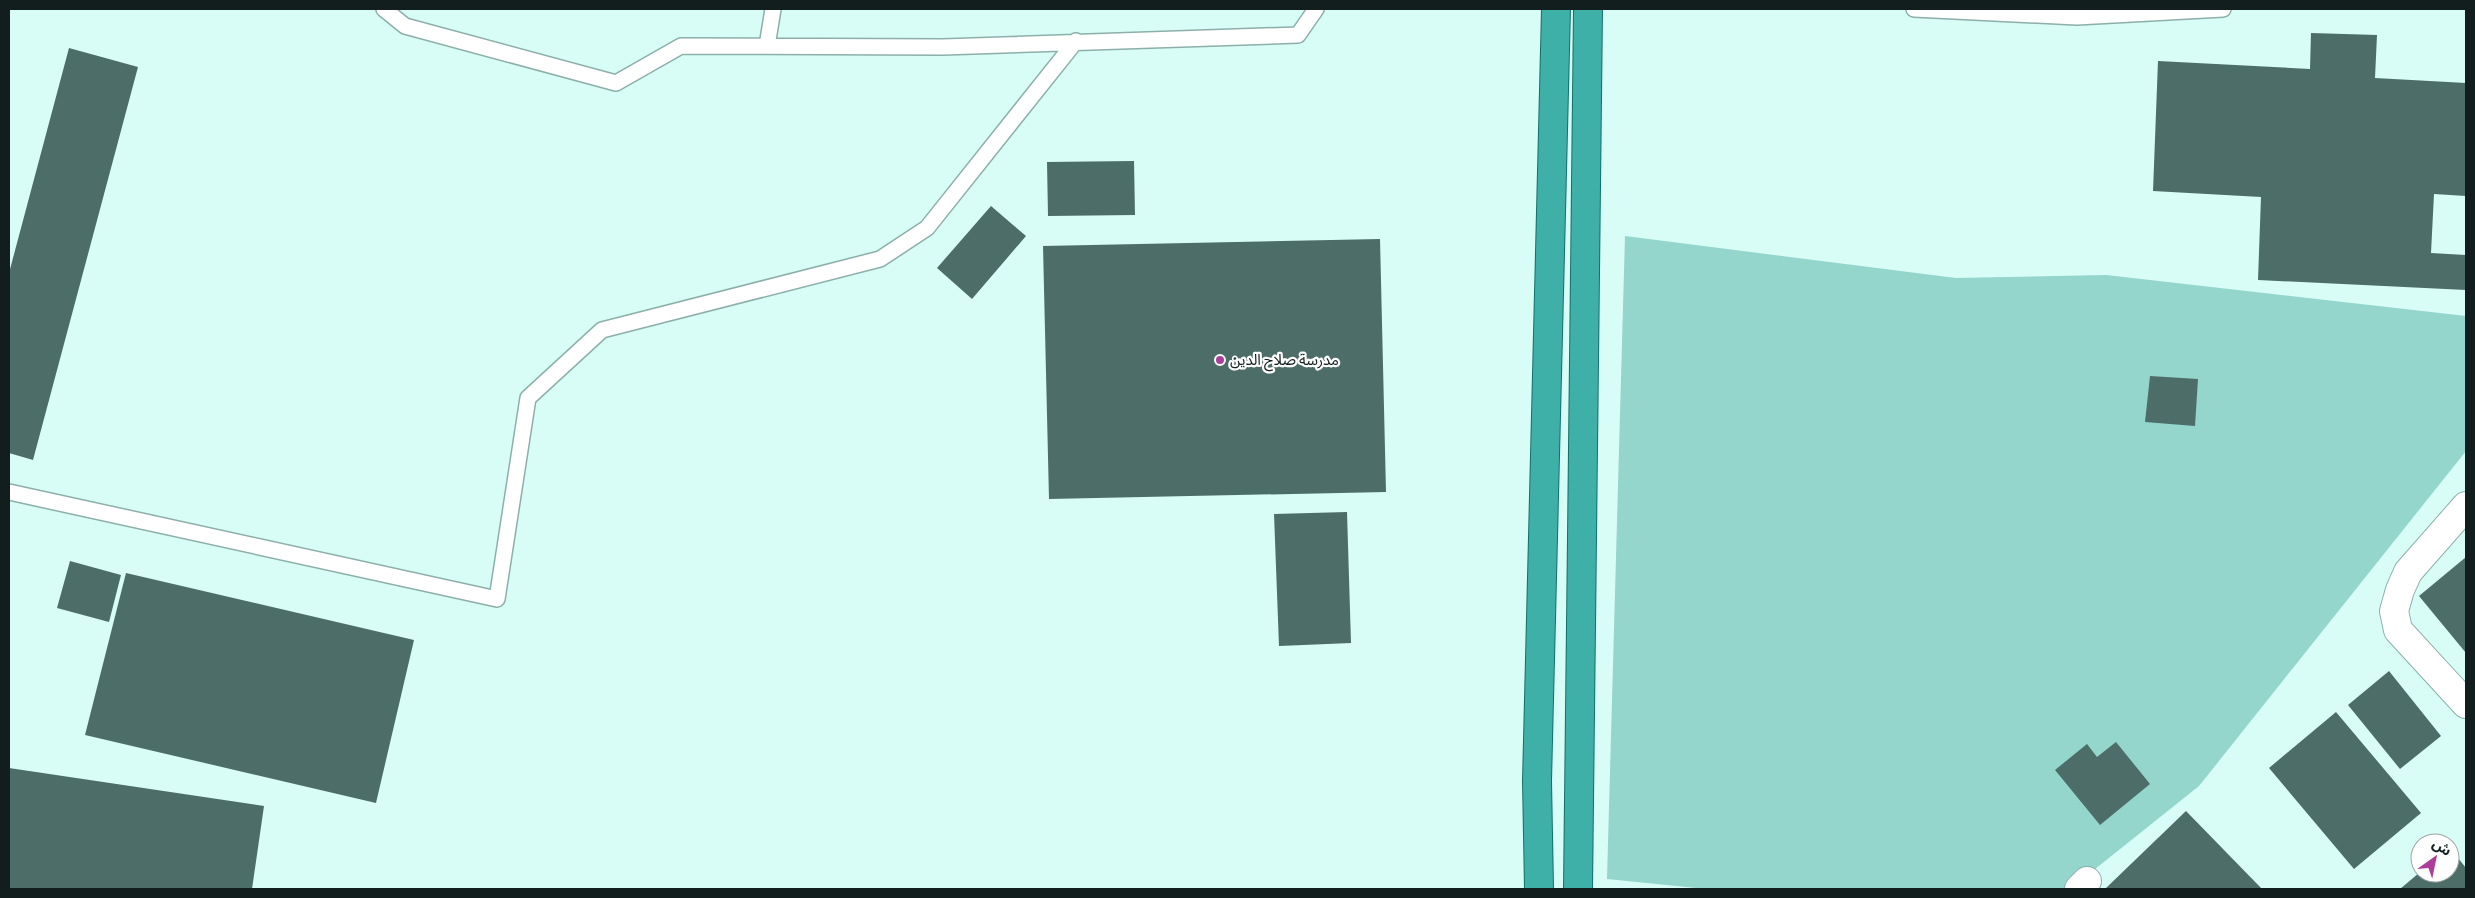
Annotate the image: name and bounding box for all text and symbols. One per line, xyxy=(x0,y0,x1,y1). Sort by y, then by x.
place label: مدرسة صلاح الدين xyxy=(1230,350,1339,372)
marker: مدرسة صلاح الدين xyxy=(1214,354,1226,366)
north arrow xyxy=(2410,833,2460,883)
text: ش xyxy=(2430,834,2455,859)

